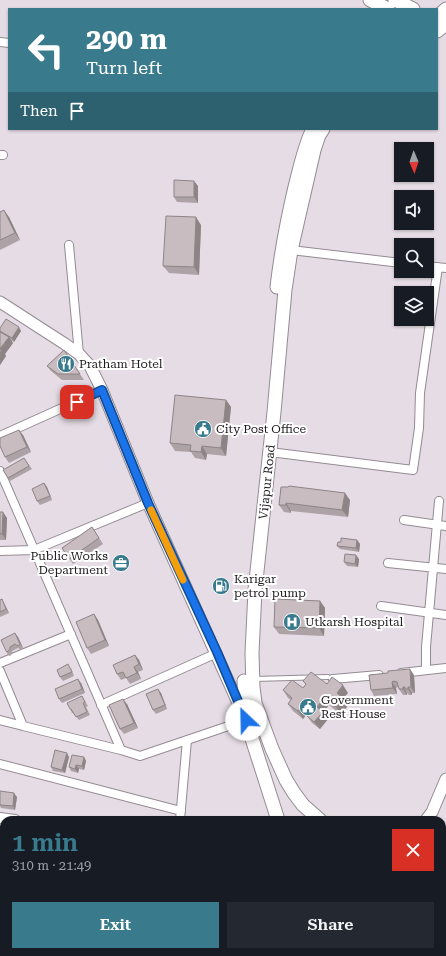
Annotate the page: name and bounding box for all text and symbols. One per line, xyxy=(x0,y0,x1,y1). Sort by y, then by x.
text: 290 m xyxy=(86,23,167,56)
icon: left xyxy=(20,24,72,76)
text: Turn left xyxy=(86,57,162,78)
icon: arrive xyxy=(66,100,88,122)
text: Then xyxy=(20,102,58,120)
north arrow xyxy=(394,142,434,182)
map controls xyxy=(394,142,434,326)
button: sound xyxy=(394,190,434,230)
button: search xyxy=(394,238,434,278)
button: layers xyxy=(394,286,434,326)
restaurant icon: Pratham Hotel xyxy=(56,354,76,374)
place label: Pratham Hotel xyxy=(79,357,163,371)
pin xyxy=(60,385,94,419)
icon: arrive xyxy=(66,391,88,413)
public building icon: City Post Office xyxy=(193,419,213,439)
place label: City Post Office xyxy=(216,422,307,436)
street label: Vijapur Road xyxy=(256,444,278,520)
place label: Public Works Department xyxy=(30,549,109,577)
office icon: Public Works Department xyxy=(111,553,131,573)
place label: Karigar petrol pump xyxy=(234,572,306,600)
fuel station icon: Karigar petrol pump xyxy=(211,576,231,596)
hospital icon: Utkarsh Hospital xyxy=(282,612,302,632)
place label: Utkarsh Hospital xyxy=(305,615,404,629)
place label: Government Rest House xyxy=(321,693,394,721)
public building icon: Government Rest House xyxy=(298,697,318,717)
position arrow xyxy=(225,699,267,741)
text: 1 min xyxy=(12,829,78,857)
button: close xyxy=(392,829,434,871)
text: 310 m · 21:49 xyxy=(12,858,91,873)
button: Exit xyxy=(12,902,219,948)
button: Share xyxy=(227,902,434,948)

